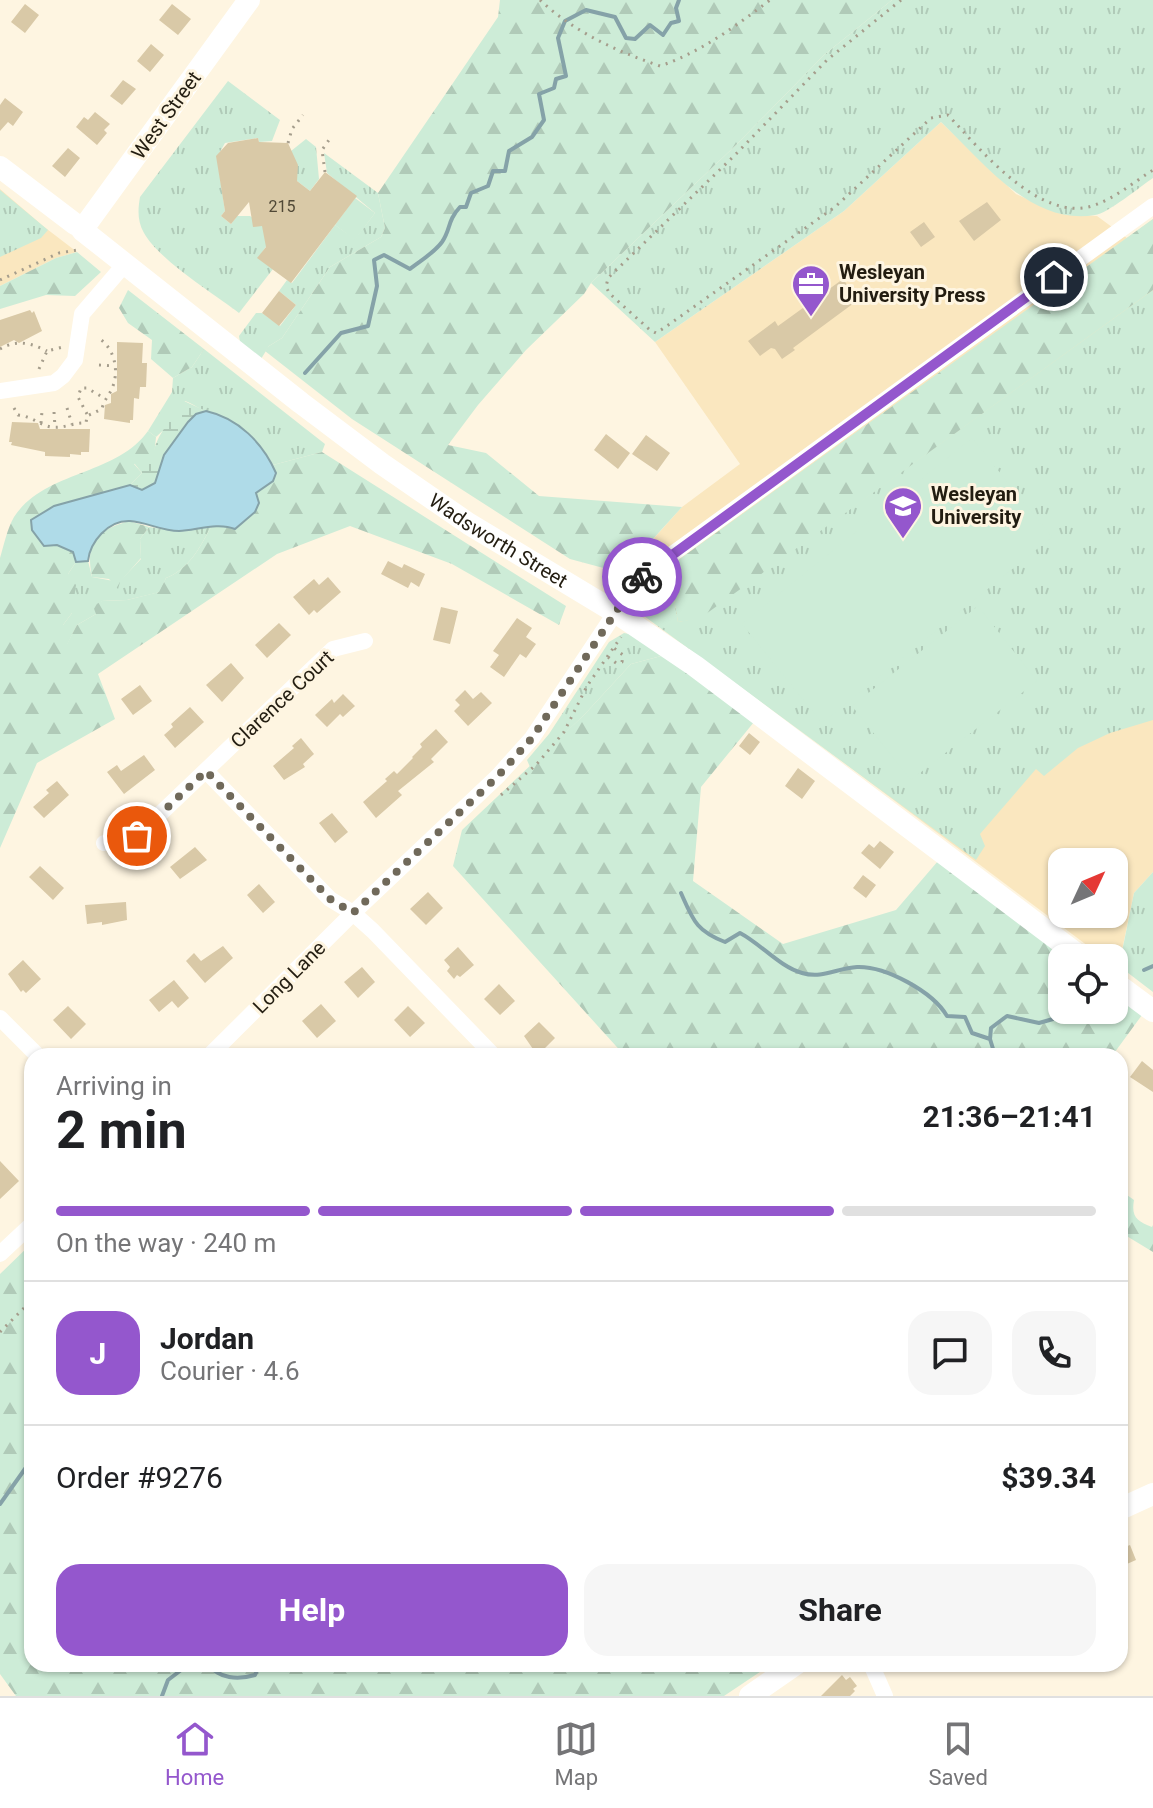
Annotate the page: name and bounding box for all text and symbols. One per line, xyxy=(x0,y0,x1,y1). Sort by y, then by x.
street label: West Street xyxy=(126,66,206,164)
house number: 215 xyxy=(269,197,295,216)
pin xyxy=(1020,243,1088,311)
icon: home xyxy=(1032,255,1076,299)
place label: Wesleyan University Press xyxy=(839,260,986,307)
office icon: Wesleyan University Press xyxy=(790,263,832,318)
place label: Wesleyan University xyxy=(931,482,1022,529)
school or university icon: Wesleyan University xyxy=(882,485,924,540)
street label: Wadsworth Street xyxy=(424,488,572,593)
courier xyxy=(602,537,682,617)
icon: bike xyxy=(620,555,664,599)
street label: Clarence Court xyxy=(225,645,339,753)
pin xyxy=(103,802,171,870)
icon: bag xyxy=(115,814,159,858)
north arrow xyxy=(1048,848,1128,928)
map controls xyxy=(1048,848,1128,1024)
street label: Long Lane xyxy=(248,936,330,1018)
button: locate xyxy=(1048,944,1128,1024)
text: Arriving in xyxy=(56,1071,172,1101)
text: 21:36–21:41 xyxy=(922,1099,1096,1134)
text: 2 min xyxy=(56,1100,187,1161)
text: On the way · 240 m xyxy=(56,1228,276,1258)
button: chat xyxy=(908,1311,992,1395)
button: phone xyxy=(1012,1311,1096,1395)
text: Jordan xyxy=(160,1321,254,1356)
text: J xyxy=(90,1336,106,1371)
text: Courier · 4.6 xyxy=(160,1356,300,1386)
text: Order #9276 xyxy=(56,1460,223,1495)
text: $39.34 xyxy=(1001,1460,1096,1495)
button: Help xyxy=(56,1564,568,1656)
button: Share xyxy=(584,1564,1096,1656)
tab: Home xyxy=(165,1717,224,1790)
tab: Map xyxy=(554,1717,598,1790)
tab: Saved xyxy=(928,1717,988,1790)

